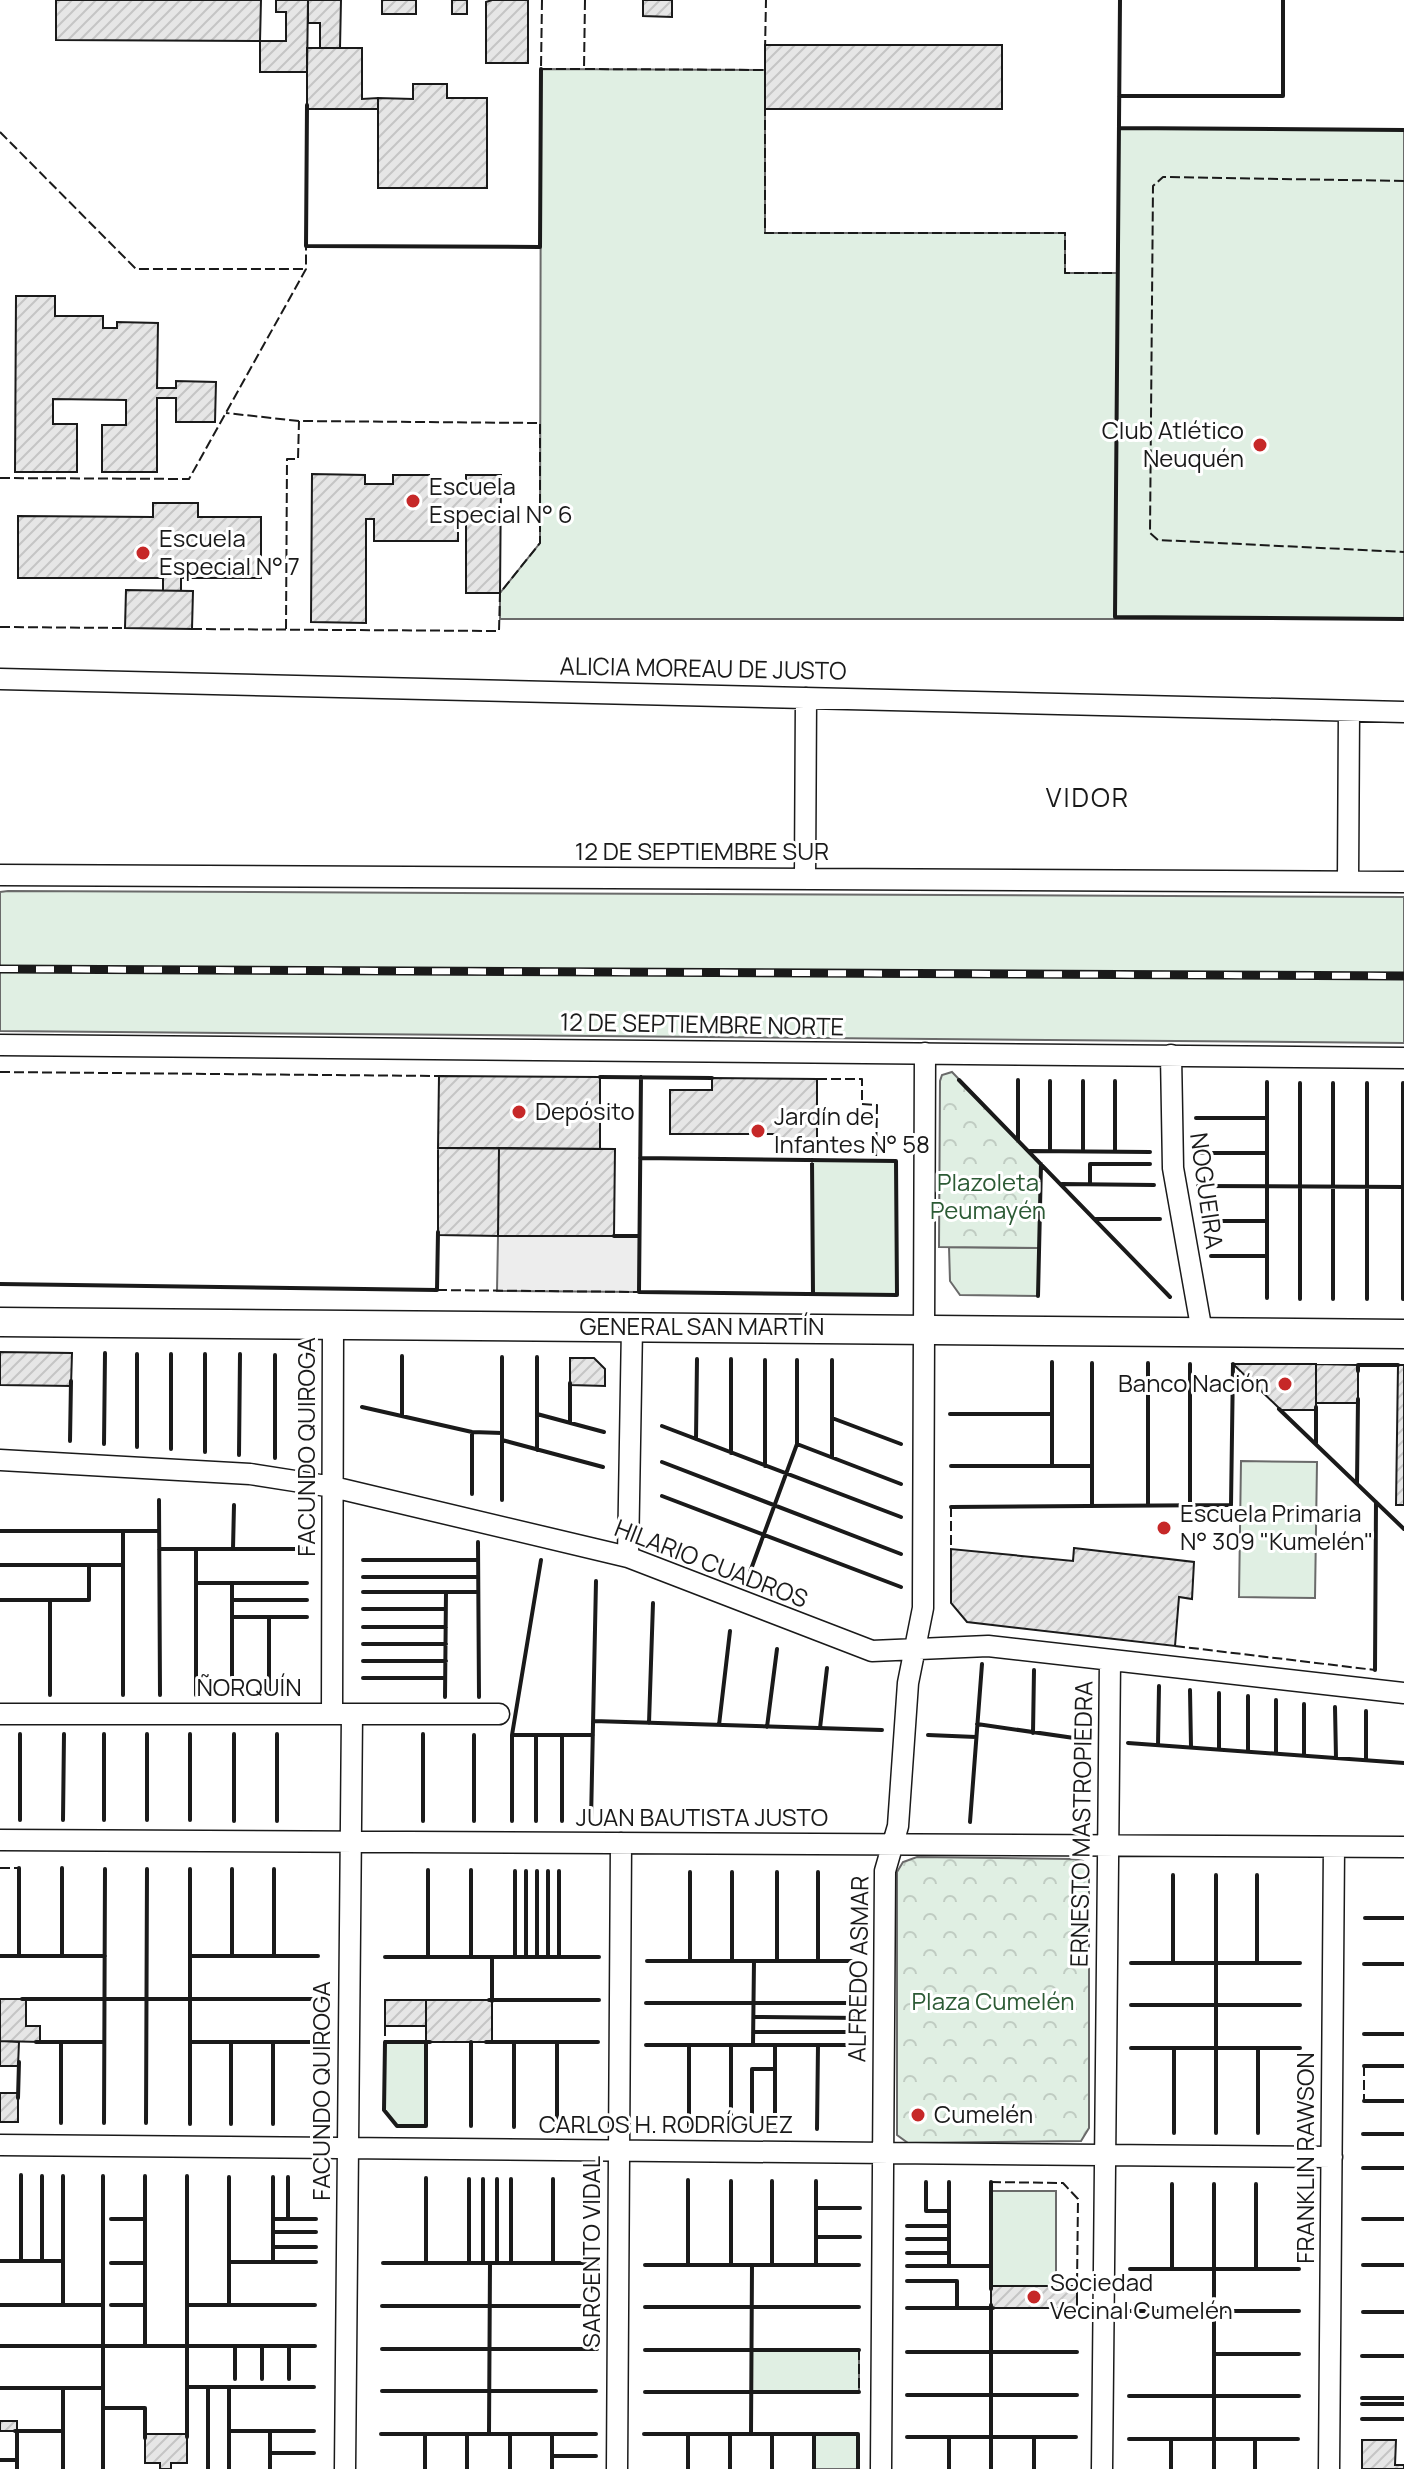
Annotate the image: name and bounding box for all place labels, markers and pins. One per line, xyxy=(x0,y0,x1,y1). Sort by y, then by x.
place label: Club Atlético Neuquén xyxy=(1102,413,1244,474)
marker: Club Atlético Neuquén xyxy=(1251,436,1269,454)
place label: Escuela Especial N° 6 xyxy=(429,469,573,530)
marker: Escuela Especial N° 6 xyxy=(404,492,422,510)
place label: Escuela Especial N° 7 xyxy=(159,521,300,582)
marker: Escuela Especial N° 7 xyxy=(134,544,152,562)
place label: Depósito xyxy=(535,1094,635,1127)
place label: Jardín de Infantes N° 58 xyxy=(774,1099,930,1160)
marker: Depósito xyxy=(510,1103,528,1121)
marker: Jardín de Infantes N° 58 xyxy=(749,1122,767,1140)
place label: Banco Nación xyxy=(1118,1366,1269,1399)
marker: Banco Nación xyxy=(1276,1375,1294,1393)
place label: Escuela Primaria N° 309 "Kumelén" xyxy=(1180,1496,1373,1557)
marker: Escuela Primaria N° 309 "Kumelén" xyxy=(1155,1519,1173,1537)
place label: Cumelén xyxy=(934,2097,1033,2130)
marker: Cumelén xyxy=(909,2106,927,2124)
place label: Sociedad Vecinal Cumelén xyxy=(1050,2265,1233,2326)
marker: Sociedad Vecinal Cumelén xyxy=(1025,2288,1043,2306)

